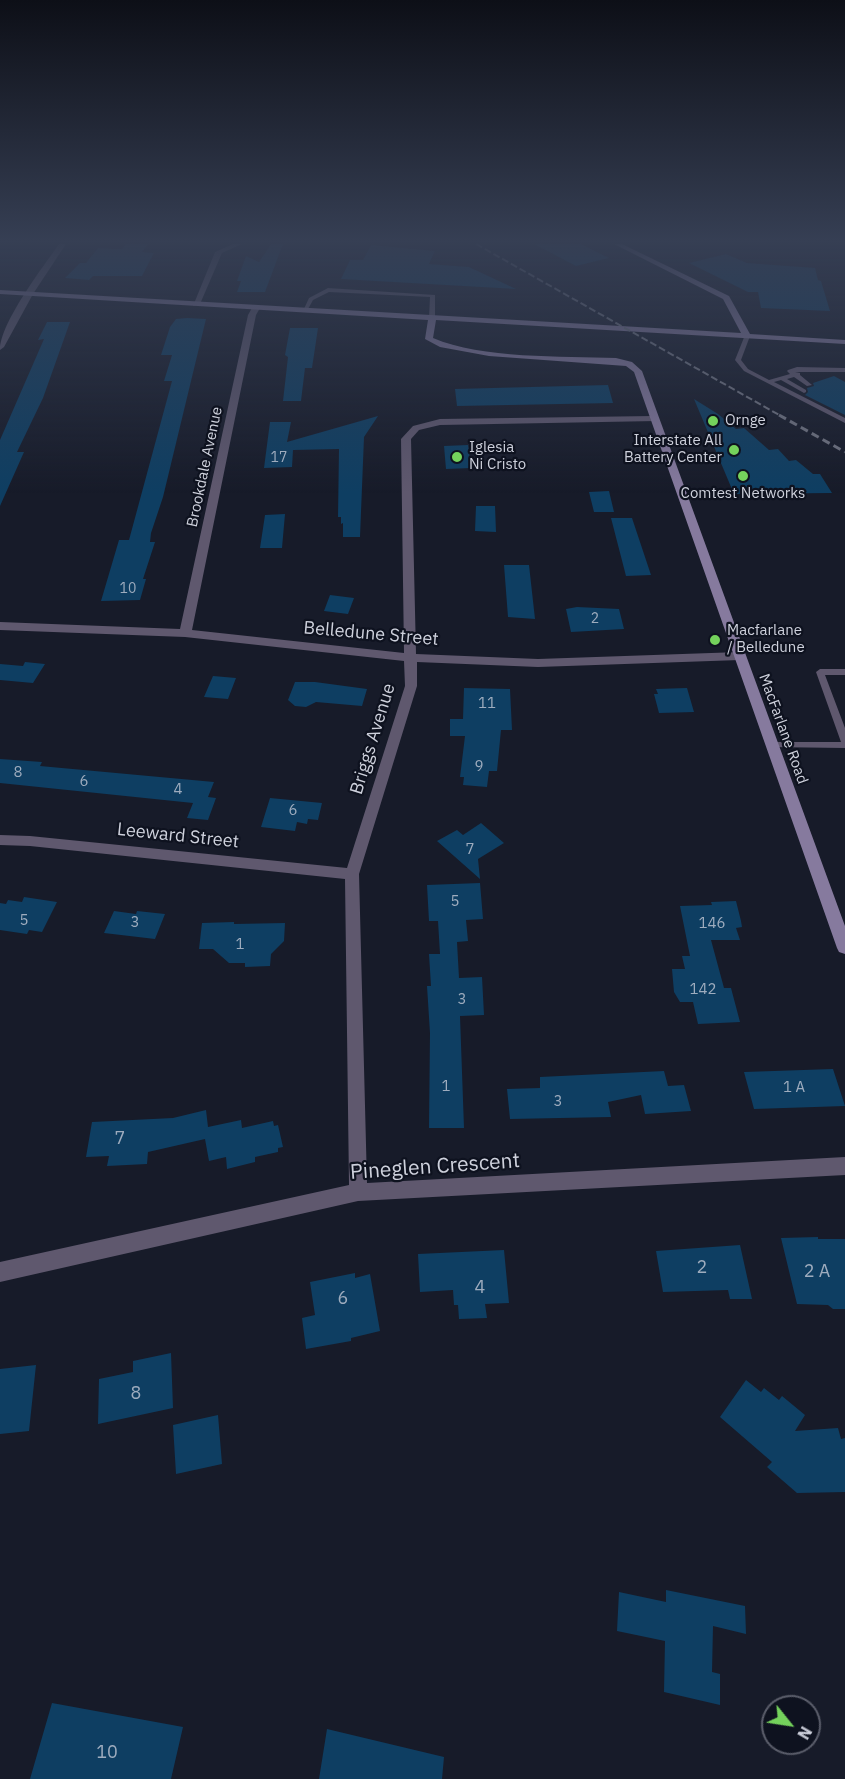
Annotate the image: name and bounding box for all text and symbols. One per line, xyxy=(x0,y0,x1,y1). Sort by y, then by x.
street label: Brookdale Avenue xyxy=(183,405,227,529)
place label: Ornge xyxy=(725,412,766,430)
marker: Ornge xyxy=(706,414,720,428)
place label: Interstate All Battery Center xyxy=(624,432,722,467)
place label: Iglesia Ni Cristo xyxy=(469,439,526,474)
marker: Interstate All Battery Center xyxy=(727,443,741,457)
house number: 17 xyxy=(271,450,287,466)
marker: Iglesia Ni Cristo xyxy=(450,450,464,464)
marker: Comtest Networks xyxy=(736,469,750,483)
place label: Comtest Networks xyxy=(681,485,805,503)
house number: 10 xyxy=(120,581,136,597)
house number: 2 xyxy=(591,611,599,627)
street label: Belledune Street xyxy=(303,617,439,651)
place label: Macfarlane / Belledune xyxy=(727,622,805,657)
marker: Macfarlane / Belledune xyxy=(708,633,722,647)
street label: MacFarlane Road xyxy=(755,671,811,787)
street label: Briggs Avenue xyxy=(346,681,400,797)
house number: 11 xyxy=(478,695,496,713)
house number: 9 xyxy=(475,758,483,776)
house number: 8 xyxy=(14,764,22,782)
house number: 6 xyxy=(80,773,88,791)
house number: 4 xyxy=(174,781,182,799)
house number: 6 xyxy=(289,802,297,820)
street label: Leeward Street xyxy=(116,819,240,853)
house number: 7 xyxy=(466,841,474,859)
house number: 5 xyxy=(451,893,459,911)
house number: 5 xyxy=(20,912,28,930)
house number: 3 xyxy=(131,914,139,932)
house number: 146 xyxy=(699,915,725,933)
house number: 1 xyxy=(236,936,244,954)
house number: 142 xyxy=(690,981,716,999)
house number: 3 xyxy=(458,991,466,1009)
house number: 1 xyxy=(442,1078,450,1096)
house number: 1 A xyxy=(783,1079,805,1097)
house number: 3 xyxy=(554,1093,562,1111)
house number: 7 xyxy=(115,1128,125,1150)
street label: Pineglen Crescent xyxy=(349,1148,521,1186)
house number: 2 xyxy=(697,1257,707,1279)
house number: 2 A xyxy=(804,1261,830,1283)
house number: 4 xyxy=(475,1277,485,1299)
house number: 6 xyxy=(338,1288,348,1310)
house number: 8 xyxy=(131,1383,141,1405)
north arrow xyxy=(761,1695,821,1755)
text: N xyxy=(793,1723,816,1743)
house number: 10 xyxy=(96,1742,118,1764)

